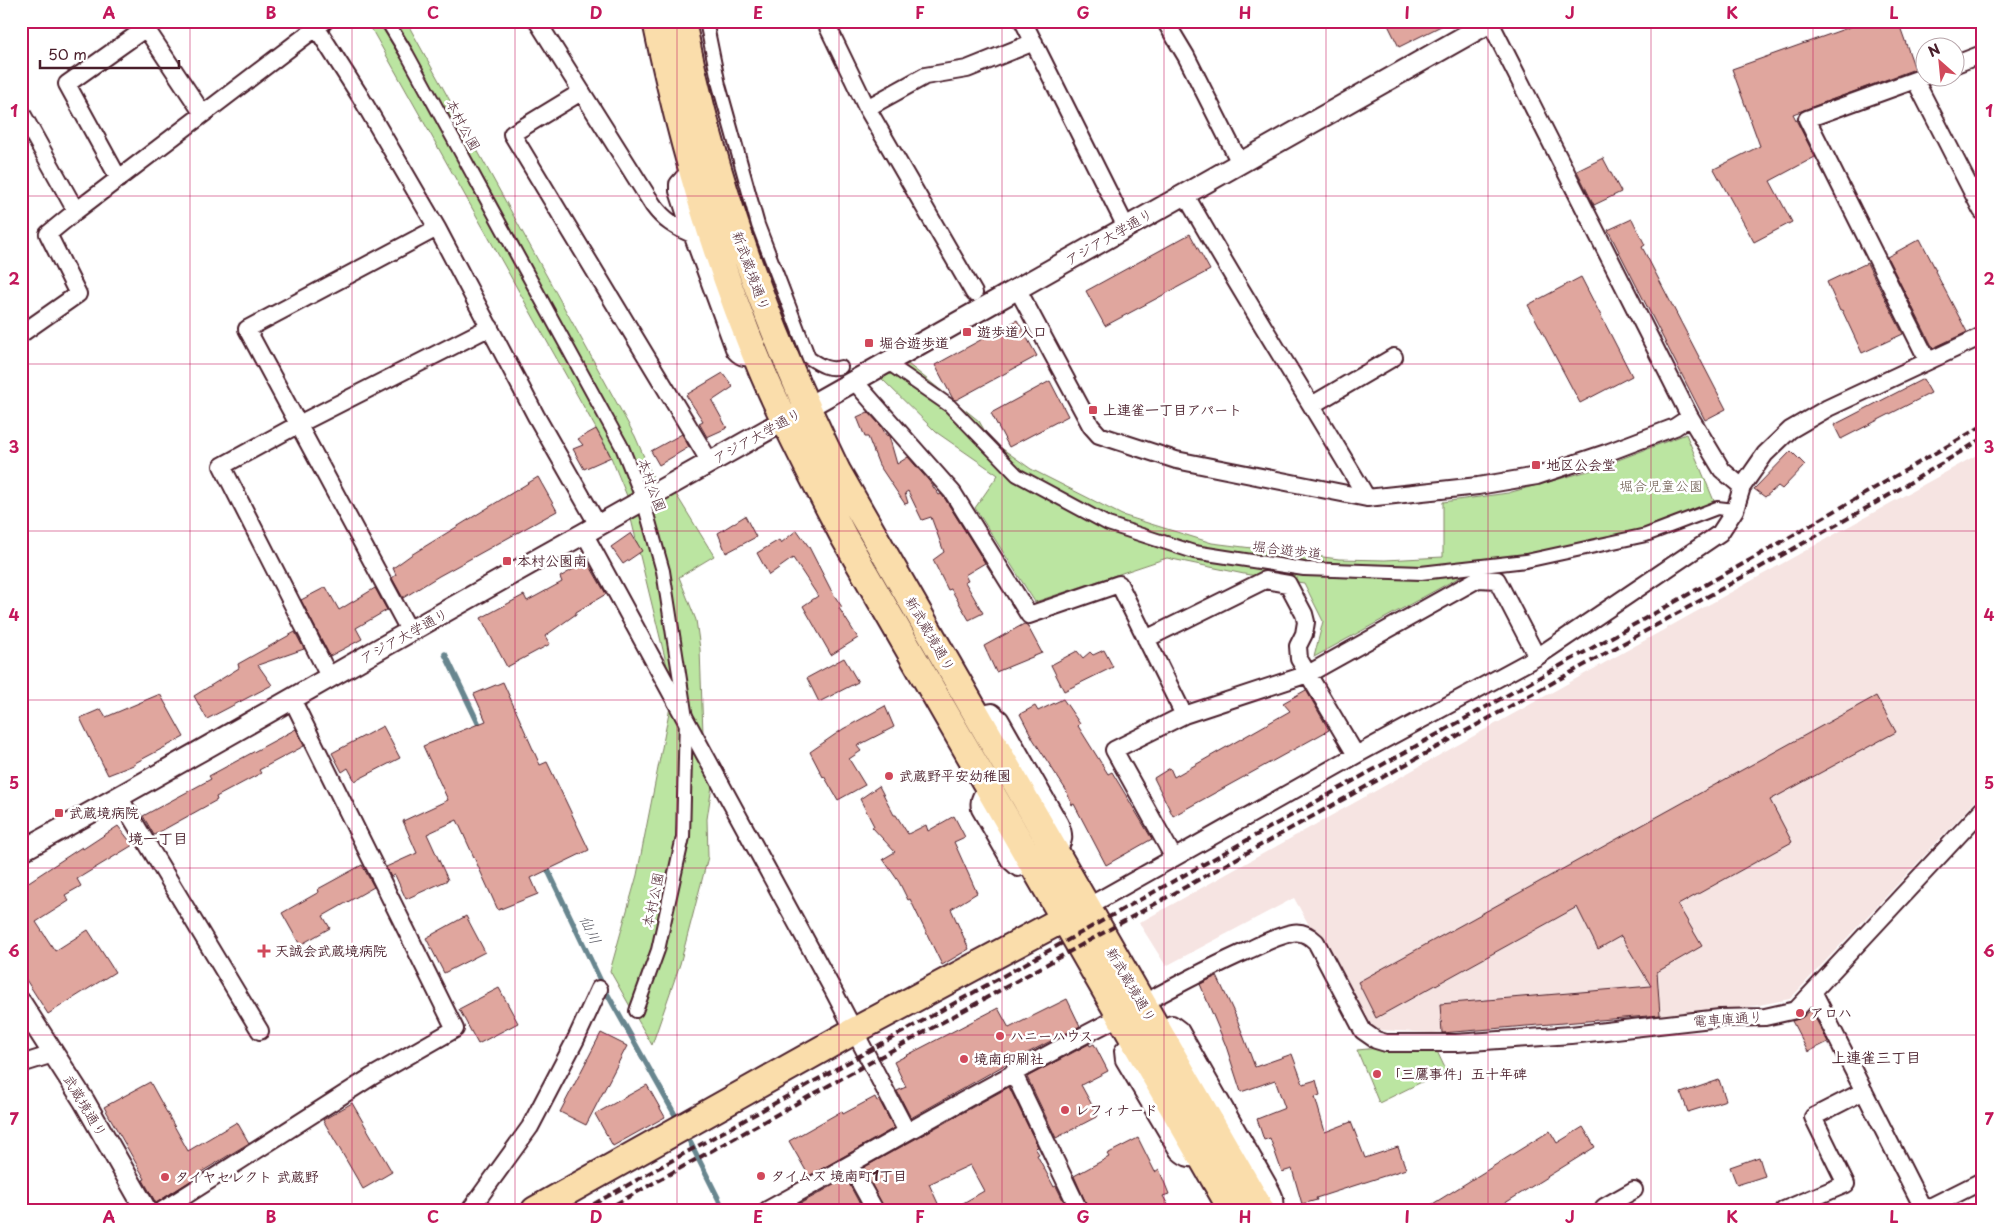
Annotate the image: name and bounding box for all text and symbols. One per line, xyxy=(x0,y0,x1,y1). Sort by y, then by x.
text: A xyxy=(103,0,116,24)
text: B xyxy=(266,0,277,24)
text: C xyxy=(427,0,439,24)
text: D xyxy=(590,0,602,24)
text: E xyxy=(753,0,763,24)
text: F xyxy=(915,0,925,24)
text: G xyxy=(1076,0,1090,24)
text: H xyxy=(1239,0,1251,24)
text: I xyxy=(1404,0,1410,24)
text: J xyxy=(1565,0,1575,24)
text: K xyxy=(1726,0,1738,24)
text: L xyxy=(1889,0,1899,24)
scale bar xyxy=(40,38,179,70)
north arrow xyxy=(1916,38,1966,88)
text: N xyxy=(1924,38,1944,62)
text: 50 m xyxy=(48,42,87,65)
street label: 本村公園 xyxy=(441,95,486,154)
text: 1 xyxy=(10,98,18,122)
text: 1 xyxy=(1985,98,1993,122)
street label: アジア大学通り xyxy=(1061,203,1157,270)
street label: 新武蔵境通り xyxy=(727,228,776,314)
text: 2 xyxy=(8,266,20,290)
text: 2 xyxy=(1983,266,1995,290)
place label: 遊歩道入口 xyxy=(977,321,1047,342)
marker: 遊歩道入口 xyxy=(961,326,973,338)
place label: 堀合遊歩道 xyxy=(879,332,949,353)
marker: 堀合遊歩道 xyxy=(863,337,875,349)
place label: 上連雀一丁目アパート xyxy=(1103,399,1242,420)
street label: アジア大学通り xyxy=(709,403,805,469)
marker: 上連雀一丁目アパート xyxy=(1087,404,1099,416)
text: 3 xyxy=(9,434,19,458)
text: 3 xyxy=(1984,434,1994,458)
place label: 地区公会堂 xyxy=(1546,454,1616,475)
street label: 本村公園 xyxy=(633,455,672,515)
marker: 地区公会堂 xyxy=(1530,459,1542,471)
park label: 堀合児童公園 xyxy=(1619,475,1703,496)
street label: 堀合遊歩道 xyxy=(1251,535,1323,564)
place label: 本村公園南 xyxy=(517,550,587,571)
marker: 本村公園南 xyxy=(501,555,513,567)
street label: 新武蔵境通り xyxy=(900,592,961,675)
text: 4 xyxy=(9,602,20,626)
text: 4 xyxy=(1984,602,1995,626)
street label: アジア大学通り xyxy=(356,603,452,669)
place label: 武蔵野平安幼稚園 xyxy=(899,765,1011,786)
text: 5 xyxy=(9,770,19,794)
marker: 武蔵野平安幼稚園 xyxy=(883,770,895,782)
text: 5 xyxy=(1984,770,1994,794)
place label: 武蔵境病院 xyxy=(69,802,139,823)
marker: 武蔵境病院 xyxy=(53,807,65,819)
district label: 境一丁目 xyxy=(128,826,188,849)
street label: 本村公園 xyxy=(636,870,669,929)
water label: 仙川 xyxy=(575,911,608,948)
text: 6 xyxy=(8,938,20,962)
text: 6 xyxy=(1983,938,1995,962)
place label: 天誠会武蔵境病院 xyxy=(275,940,387,961)
street label: 新武蔵境通り xyxy=(1101,943,1162,1026)
marker: 天誠会武蔵境病院 xyxy=(257,944,271,958)
place label: アロハ xyxy=(1810,1002,1852,1023)
street label: 電車庫通り xyxy=(1692,1006,1764,1031)
marker: アロハ xyxy=(1794,1007,1806,1019)
place label: ハニーハウス xyxy=(1010,1025,1093,1046)
marker: ハニーハウス xyxy=(994,1030,1006,1042)
district label: 上連雀三丁目 xyxy=(1831,1045,1921,1068)
place label: 境南印刷社 xyxy=(974,1048,1044,1069)
marker: 境南印刷社 xyxy=(958,1053,970,1065)
place label: 「三鷹事件」五十年碑 xyxy=(1387,1063,1527,1084)
marker: 「三鷹事件」五十年碑 xyxy=(1371,1068,1383,1080)
street label: 武蔵境通り xyxy=(58,1070,112,1141)
place label: レフィナード xyxy=(1075,1099,1158,1120)
marker: レフィナード xyxy=(1059,1104,1071,1116)
text: 7 xyxy=(9,1106,19,1130)
text: 7 xyxy=(1984,1106,1994,1130)
place label: タイムズ 境南町1丁目 xyxy=(771,1165,907,1186)
place label: タイヤセレクト 武蔵野 xyxy=(175,1166,319,1187)
marker: タイムズ 境南町1丁目 xyxy=(755,1170,767,1182)
marker: タイヤセレクト 武蔵野 xyxy=(159,1171,171,1183)
text: A xyxy=(103,1204,116,1228)
text: B xyxy=(266,1204,277,1228)
text: C xyxy=(427,1204,439,1228)
text: D xyxy=(590,1204,602,1228)
text: E xyxy=(753,1204,763,1228)
text: F xyxy=(915,1204,925,1228)
text: G xyxy=(1076,1204,1090,1228)
text: H xyxy=(1239,1204,1251,1228)
text: I xyxy=(1404,1204,1410,1228)
text: J xyxy=(1565,1204,1575,1228)
text: K xyxy=(1726,1204,1738,1228)
text: L xyxy=(1889,1204,1899,1228)

